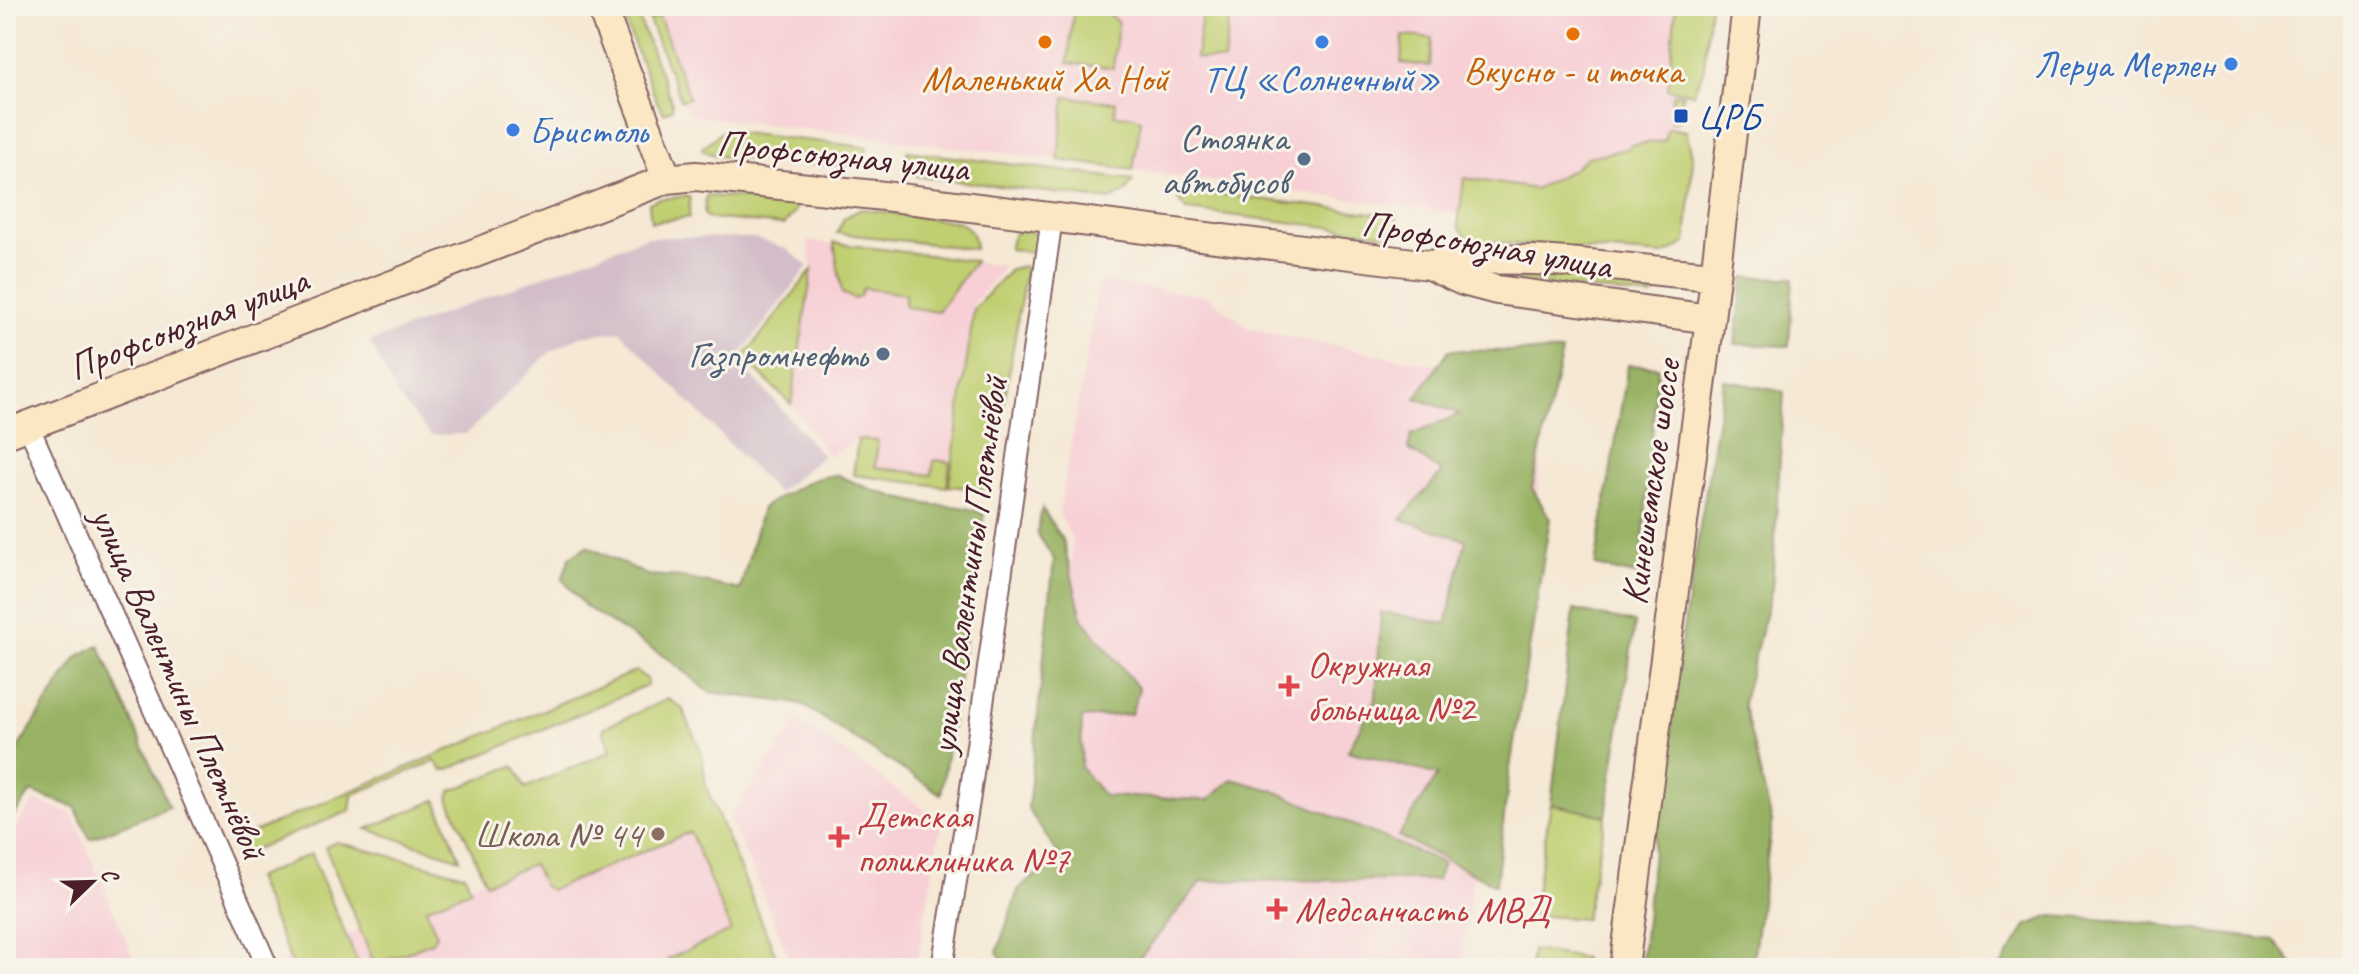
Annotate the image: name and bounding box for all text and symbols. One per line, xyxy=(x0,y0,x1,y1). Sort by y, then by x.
marker: Вкусно - и точка xyxy=(1564,25,1582,43)
marker: Маленький Ха Ной xyxy=(1036,33,1054,51)
marker: ТЦ «Солнечный» xyxy=(1313,33,1331,51)
place label: Леруа Мерлен xyxy=(2034,41,2217,88)
place label: Вкусно - и точка xyxy=(1463,47,1686,94)
place label: Маленький Ха Ной xyxy=(922,55,1171,102)
place label: ТЦ «Солнечный» xyxy=(1203,55,1441,102)
marker: Леруа Мерлен xyxy=(2222,55,2240,73)
place label: ЦРБ xyxy=(1697,93,1765,140)
place label: Бристоль xyxy=(529,107,650,154)
marker: ЦРБ xyxy=(1672,107,1690,125)
place label: Стоянка автобусов xyxy=(1161,114,1294,205)
street label: Профсоюзная улица xyxy=(715,119,974,192)
marker: Бристоль xyxy=(504,121,522,139)
marker: Стоянка автобусов xyxy=(1295,150,1313,168)
street label: Профсоюзная улица xyxy=(1358,199,1618,290)
street label: Профсоюзная улица xyxy=(62,255,317,391)
place label: Газпромнефть xyxy=(688,331,870,378)
marker: Газпромнефть xyxy=(874,345,892,363)
street label: Кинешемское шоссе xyxy=(1610,354,1691,608)
street label: улица Валентины Плетнёвой xyxy=(918,371,1019,759)
street label: улица Валентины Плетнёвой xyxy=(80,498,279,869)
place label: Окружная больница №2 xyxy=(1307,641,1477,732)
marker: Окружная больница №2 xyxy=(1278,675,1300,697)
place label: Детская поликлиника №7 xyxy=(857,792,1071,883)
place label: Школа № 44 xyxy=(474,811,646,858)
marker: Школа № 44 xyxy=(649,825,667,843)
marker: Детская поликлиника №7 xyxy=(828,826,850,848)
north arrow xyxy=(52,842,132,922)
text: С xyxy=(94,864,126,888)
place label: Медсанчасть МВД xyxy=(1295,886,1552,933)
marker: Медсанчасть МВД xyxy=(1266,898,1288,920)

